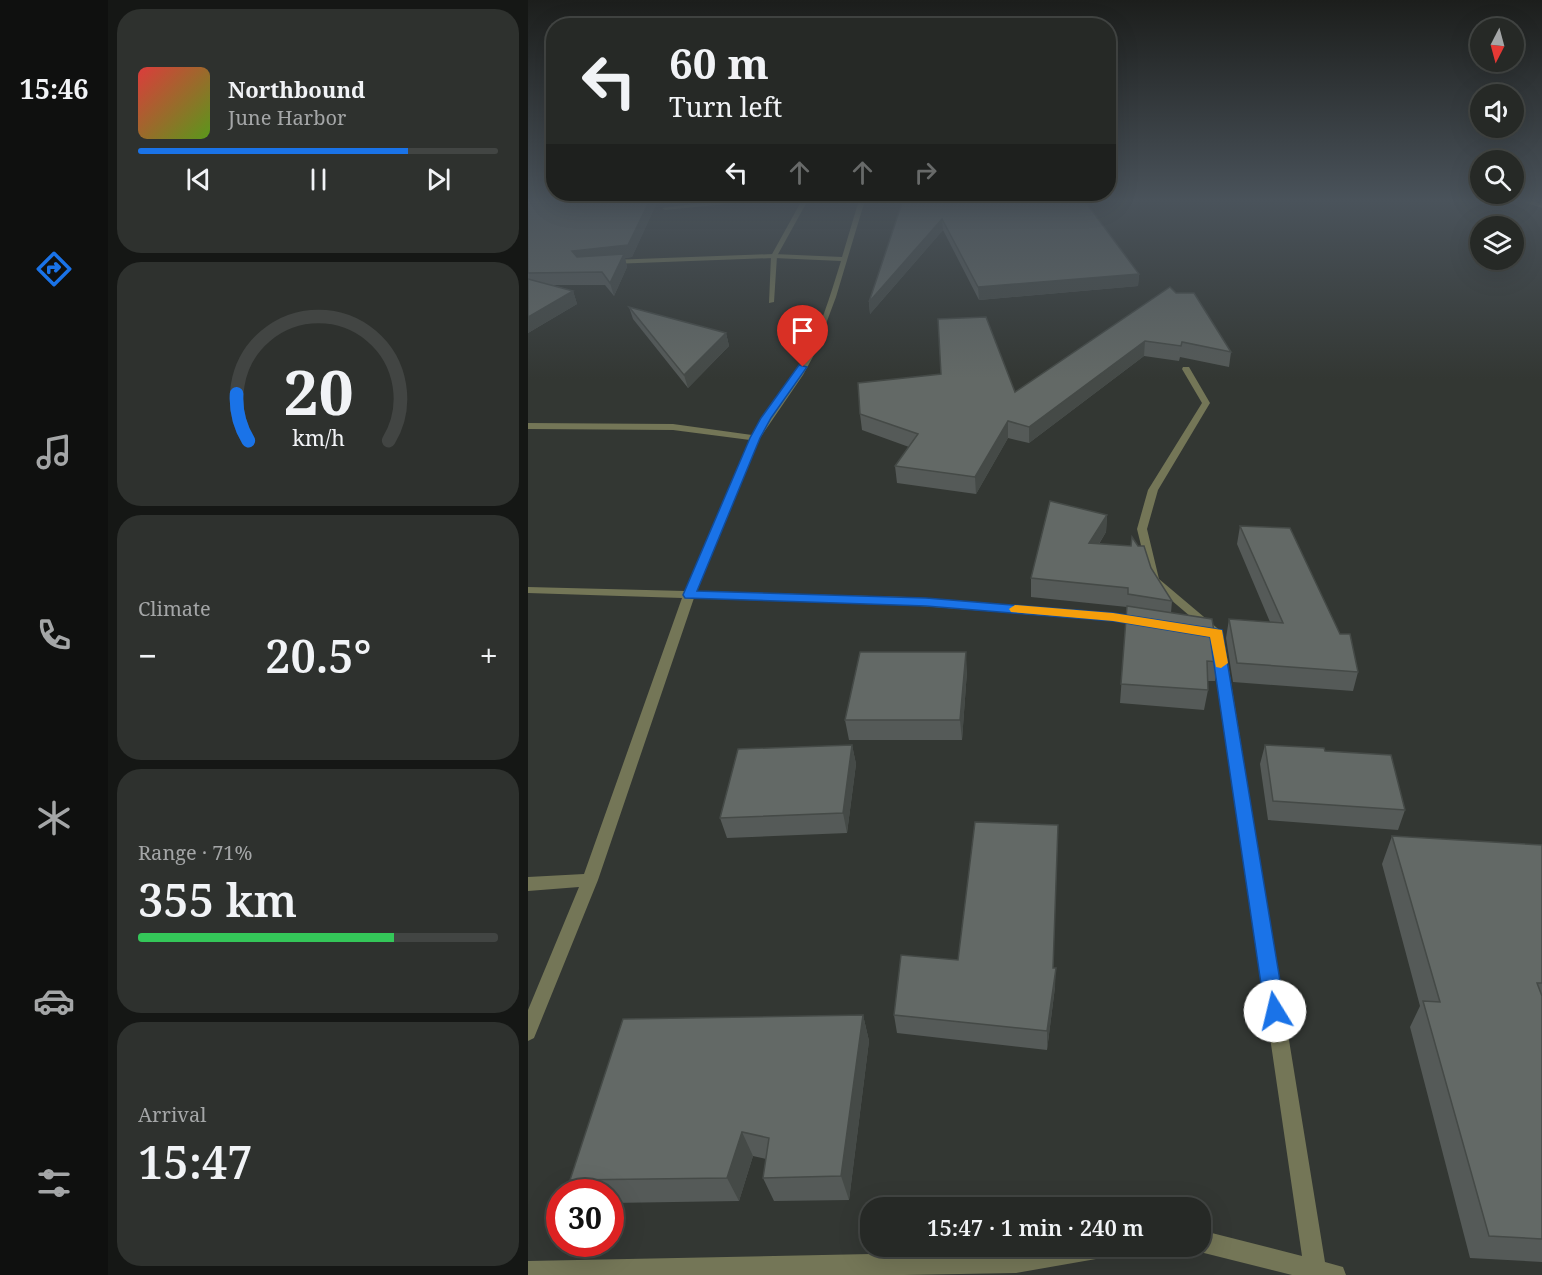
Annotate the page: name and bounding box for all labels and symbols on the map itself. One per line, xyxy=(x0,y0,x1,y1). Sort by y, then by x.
north arrow xyxy=(1470,18,1524,72)
pin xyxy=(777,305,828,367)
position arrow xyxy=(1243,979,1307,1043)
speed limit sign: 30 xyxy=(546,1179,624,1257)

